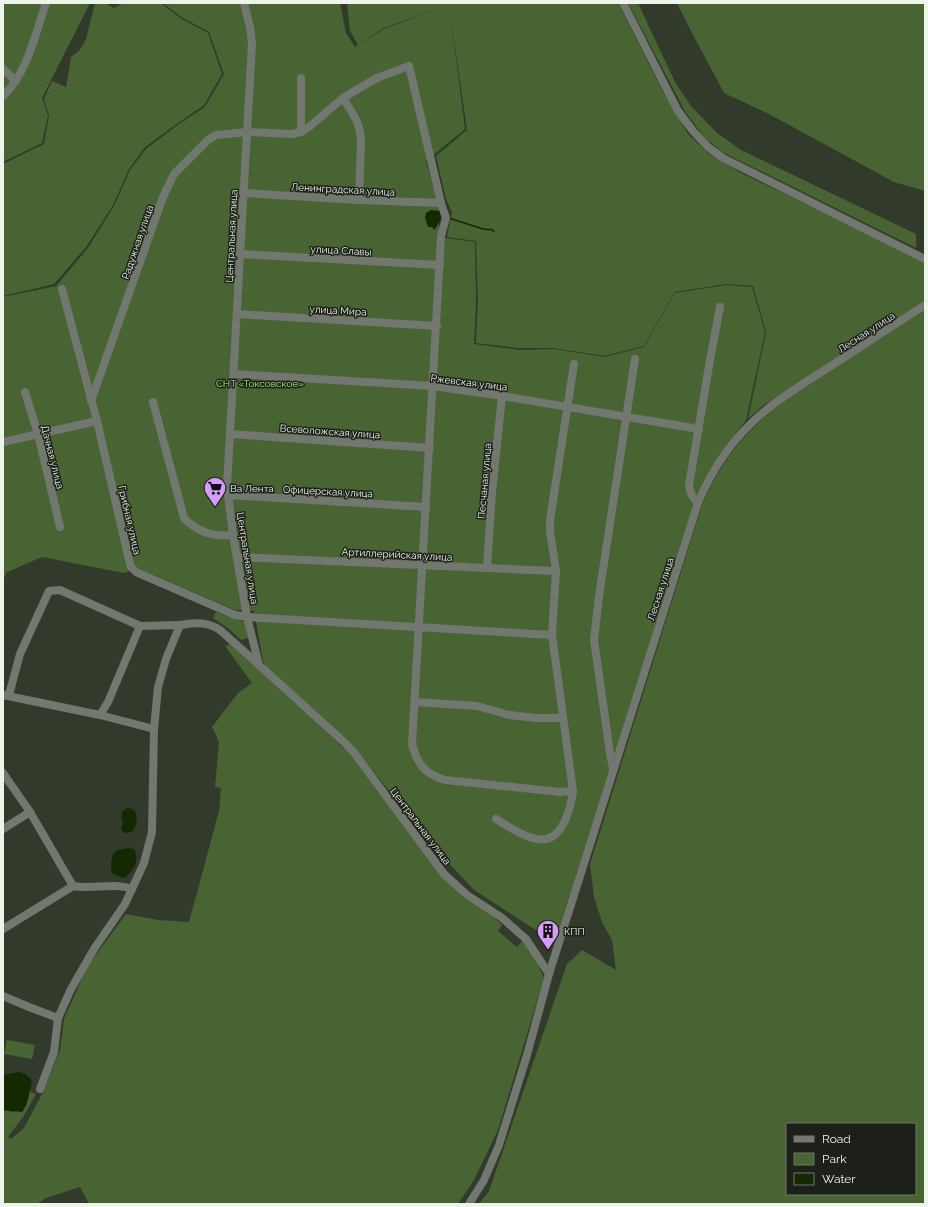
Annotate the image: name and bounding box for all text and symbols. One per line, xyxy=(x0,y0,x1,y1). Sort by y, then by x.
street label: Ленинградская улица xyxy=(291,181,395,198)
street label: Центральная улица xyxy=(224,189,239,283)
street label: Радужная улица xyxy=(120,204,155,281)
street label: улица Славы xyxy=(310,243,372,258)
street label: улица Мира xyxy=(309,304,367,317)
street label: Лесная улица xyxy=(836,310,897,355)
street label: Ржевская улица xyxy=(430,372,508,393)
park label: СНТ «Токсовское» xyxy=(216,378,304,389)
street label: Всеволожская улица xyxy=(279,423,381,440)
street label: Дачная улица xyxy=(39,424,66,490)
street label: Песчаная улица xyxy=(476,443,493,519)
supermarket icon: Ва Лента xyxy=(202,475,228,508)
place label: Ва Лента xyxy=(230,483,274,494)
street label: Офицерская улица xyxy=(283,484,373,499)
street label: Грибная улица xyxy=(116,485,143,556)
street label: Центральная улица xyxy=(235,511,260,605)
street label: Артиллерийская улица xyxy=(341,546,453,563)
street label: Лесная улица xyxy=(645,556,676,622)
street label: Центральная улица xyxy=(388,786,453,867)
building icon: КПП xyxy=(535,918,561,951)
place label: КПП xyxy=(564,926,585,937)
legend xyxy=(786,1123,916,1195)
text: Road xyxy=(822,1132,851,1146)
text: Park xyxy=(822,1152,847,1166)
text: Water xyxy=(822,1172,856,1186)

